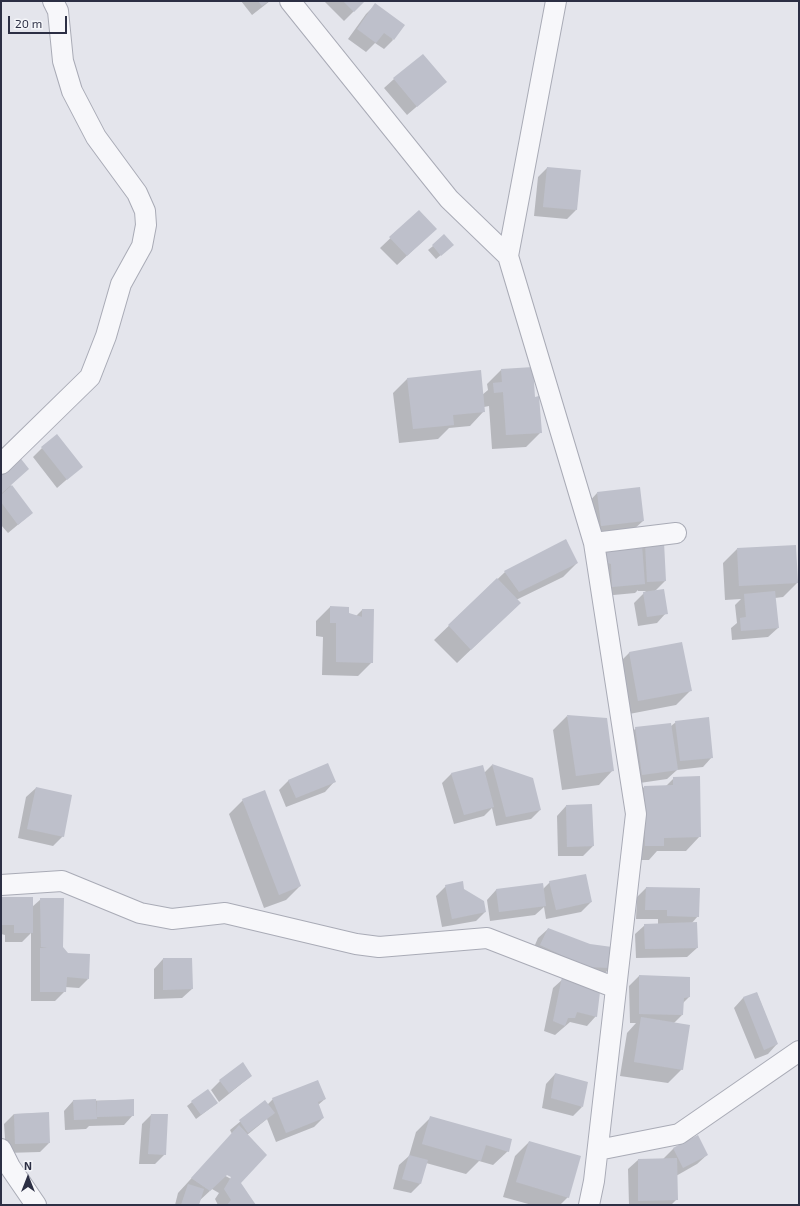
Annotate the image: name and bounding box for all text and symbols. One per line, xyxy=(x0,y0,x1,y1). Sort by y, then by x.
scale bar xyxy=(10,8,69,34)
text: 20 m xyxy=(15,16,42,30)
north arrow xyxy=(8,1158,48,1198)
text: N xyxy=(24,1159,32,1172)

